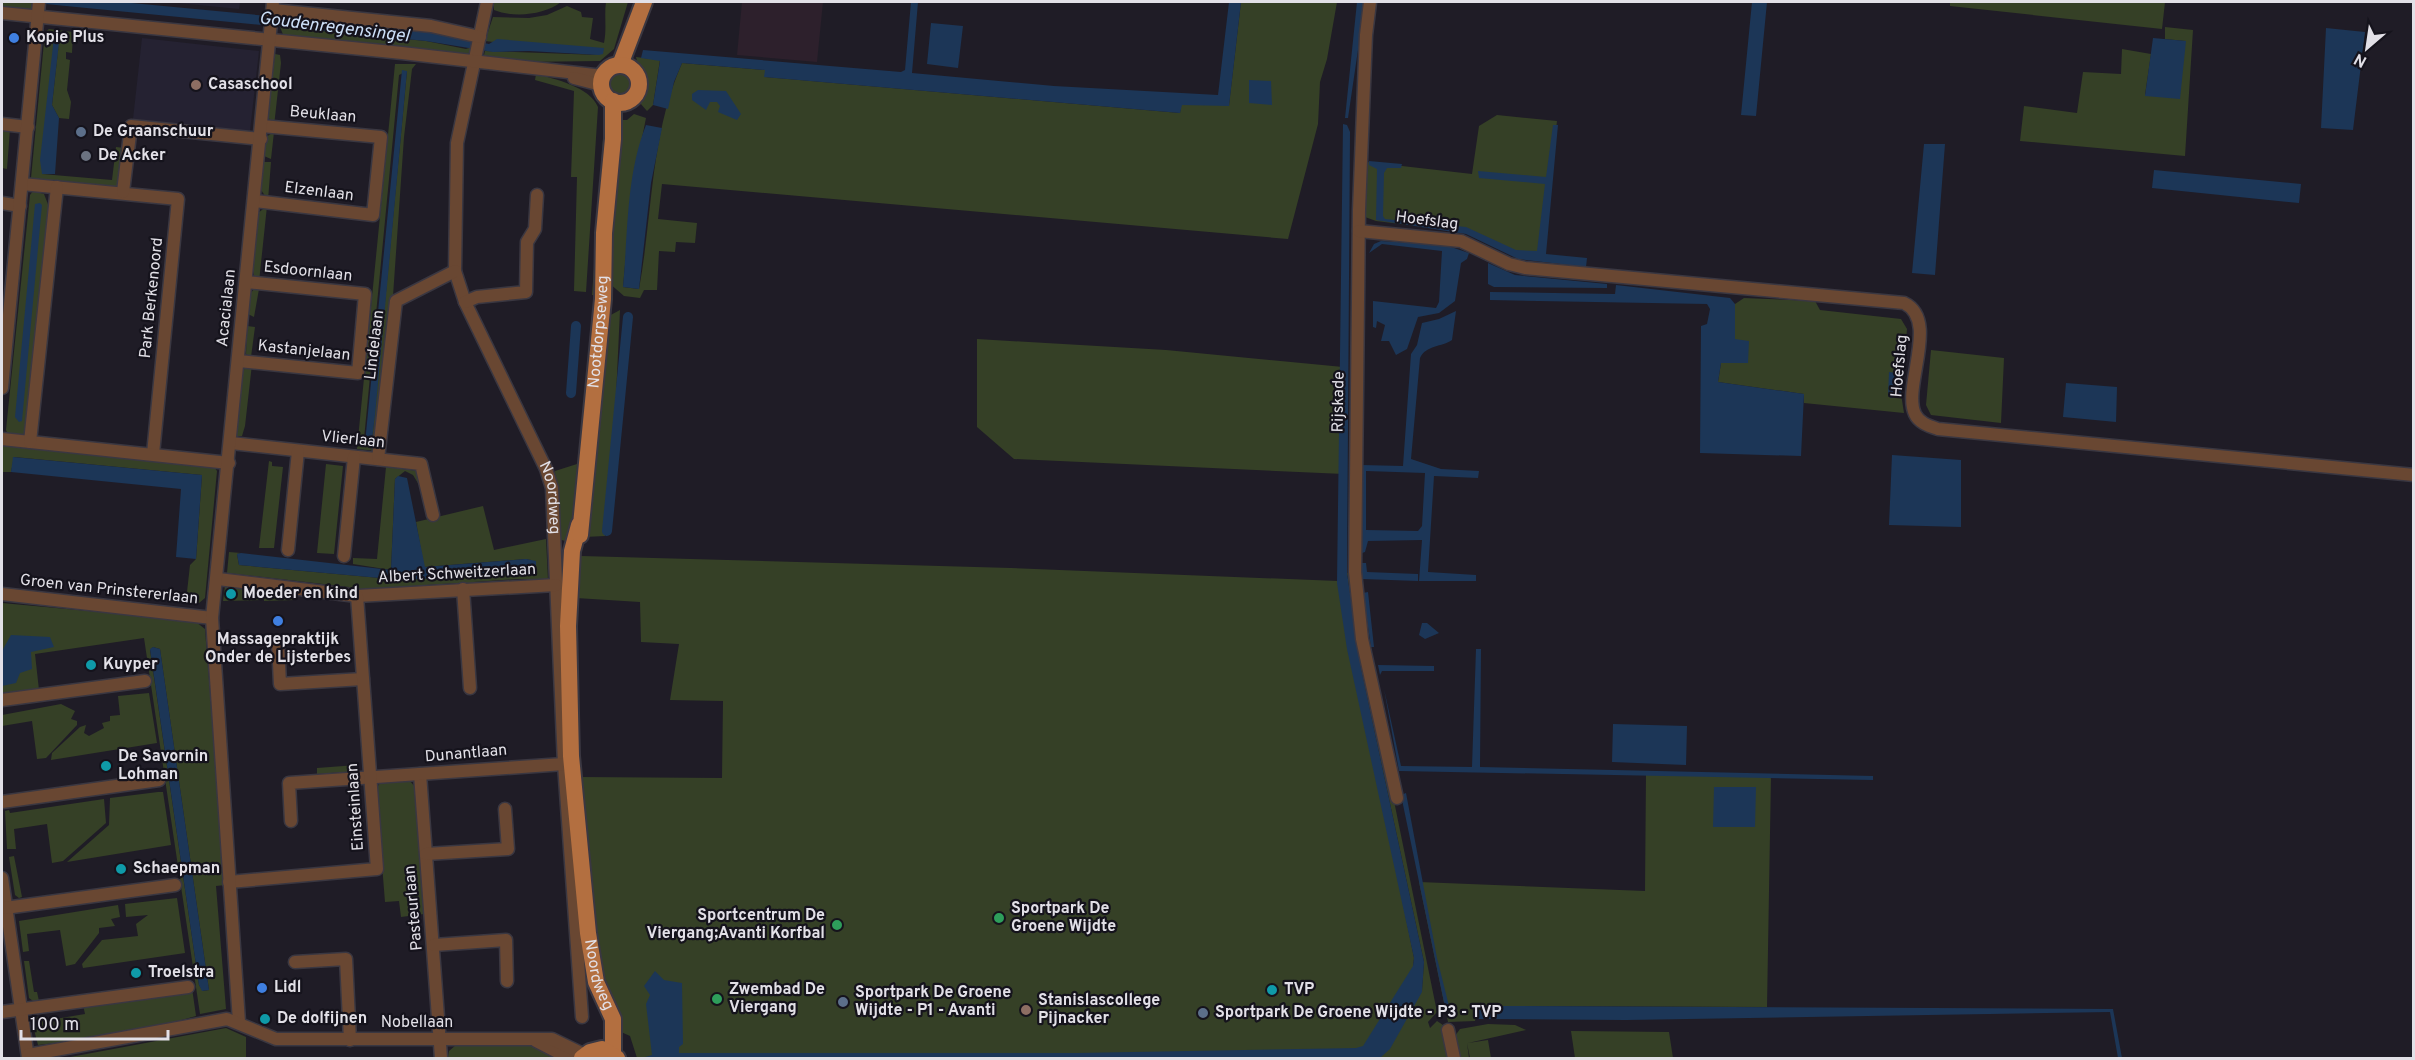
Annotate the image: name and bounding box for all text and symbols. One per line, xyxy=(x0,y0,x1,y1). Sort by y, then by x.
water label: Goudenregensingel xyxy=(258,7,412,49)
north arrow xyxy=(2337,18,2397,78)
place label: Kopie Plus xyxy=(26,28,105,48)
marker: Kopie Plus xyxy=(7,31,21,45)
text: N xyxy=(2351,48,2371,71)
place label: Casaschool xyxy=(208,75,293,95)
marker: Casaschool xyxy=(189,78,203,92)
street label: Beuklaan xyxy=(289,102,357,128)
place label: De Graanschuur xyxy=(93,122,214,142)
marker: De Graanschuur xyxy=(74,125,88,139)
place label: De Acker xyxy=(98,146,166,166)
marker: De Acker xyxy=(79,149,93,163)
street label: Elzenlaan xyxy=(283,178,355,206)
street label: Hoefslag xyxy=(1395,207,1459,235)
street label: Park Berkenoord xyxy=(136,237,168,359)
street label: Esdoornlaan xyxy=(263,257,353,287)
street label: Acacialaan xyxy=(213,268,241,348)
street label: Nootdorpseweg xyxy=(584,275,613,389)
street label: Lindelaan xyxy=(361,309,389,381)
street label: Hoefslag xyxy=(1887,334,1913,398)
street label: Kastanjelaan xyxy=(257,336,351,366)
street label: Rijskade xyxy=(1328,371,1350,433)
street label: Vlierlaan xyxy=(320,427,386,453)
street label: Noordweg xyxy=(534,458,564,535)
street label: Albert Schweitzerlaan xyxy=(377,560,537,588)
street label: Groen van Prinstererlaan xyxy=(19,571,199,609)
place label: Moeder en kind xyxy=(243,584,358,604)
marker: Moeder en kind xyxy=(224,587,238,601)
marker: Massagepraktijk Onder de Lijsterbes xyxy=(271,614,285,628)
place label: Massagepraktijk Onder de Lijsterbes xyxy=(205,630,351,668)
place label: Kuyper xyxy=(103,655,158,675)
marker: Kuyper xyxy=(84,658,98,672)
street label: Dunantlaan xyxy=(424,740,508,768)
place label: De Savornin Lohman xyxy=(118,747,208,785)
marker: De Savornin Lohman xyxy=(99,759,113,773)
street label: Einsteinlaan xyxy=(343,762,369,852)
place label: Schaepman xyxy=(133,859,220,879)
marker: Schaepman xyxy=(114,862,128,876)
street label: Pasteurlaan xyxy=(400,864,428,952)
place label: Sportpark De Groene Wijdte xyxy=(1011,899,1116,937)
place label: Sportcentrum De Viergang;Avanti Korfbal xyxy=(646,906,825,944)
marker: Sportpark De Groene Wijdte xyxy=(992,911,1006,925)
marker: Sportcentrum De Viergang;Avanti Korfbal xyxy=(830,918,844,932)
street label: Noordweg xyxy=(579,938,618,1014)
place label: Troelstra xyxy=(148,963,214,983)
marker: Troelstra xyxy=(129,966,143,980)
place label: Lidl xyxy=(274,978,301,998)
place label: Zwembad De Viergang xyxy=(729,980,825,1018)
place label: TVP xyxy=(1284,980,1314,1000)
marker: Lidl xyxy=(255,981,269,995)
place label: Sportpark De Groene Wijdte - P1 - Avanti xyxy=(855,983,1011,1021)
marker: TVP xyxy=(1265,983,1279,997)
place label: Stanislascollege Pijnacker xyxy=(1038,991,1160,1029)
marker: Zwembad De Viergang xyxy=(710,992,724,1006)
marker: Sportpark De Groene Wijdte - P1 - Avanti xyxy=(836,995,850,1009)
scale bar xyxy=(21,1003,168,1041)
marker: Stanislascollege Pijnacker xyxy=(1019,1003,1033,1017)
place label: Sportpark De Groene Wijdte - P3 - TVP xyxy=(1215,1003,1502,1023)
marker: Sportpark De Groene Wijdte - P3 - TVP xyxy=(1196,1006,1210,1020)
place label: De dolfijnen xyxy=(277,1009,367,1029)
marker: De dolfijnen xyxy=(258,1012,272,1026)
street label: Nobellaan xyxy=(381,1013,453,1033)
text: 100 m xyxy=(30,1014,79,1037)

